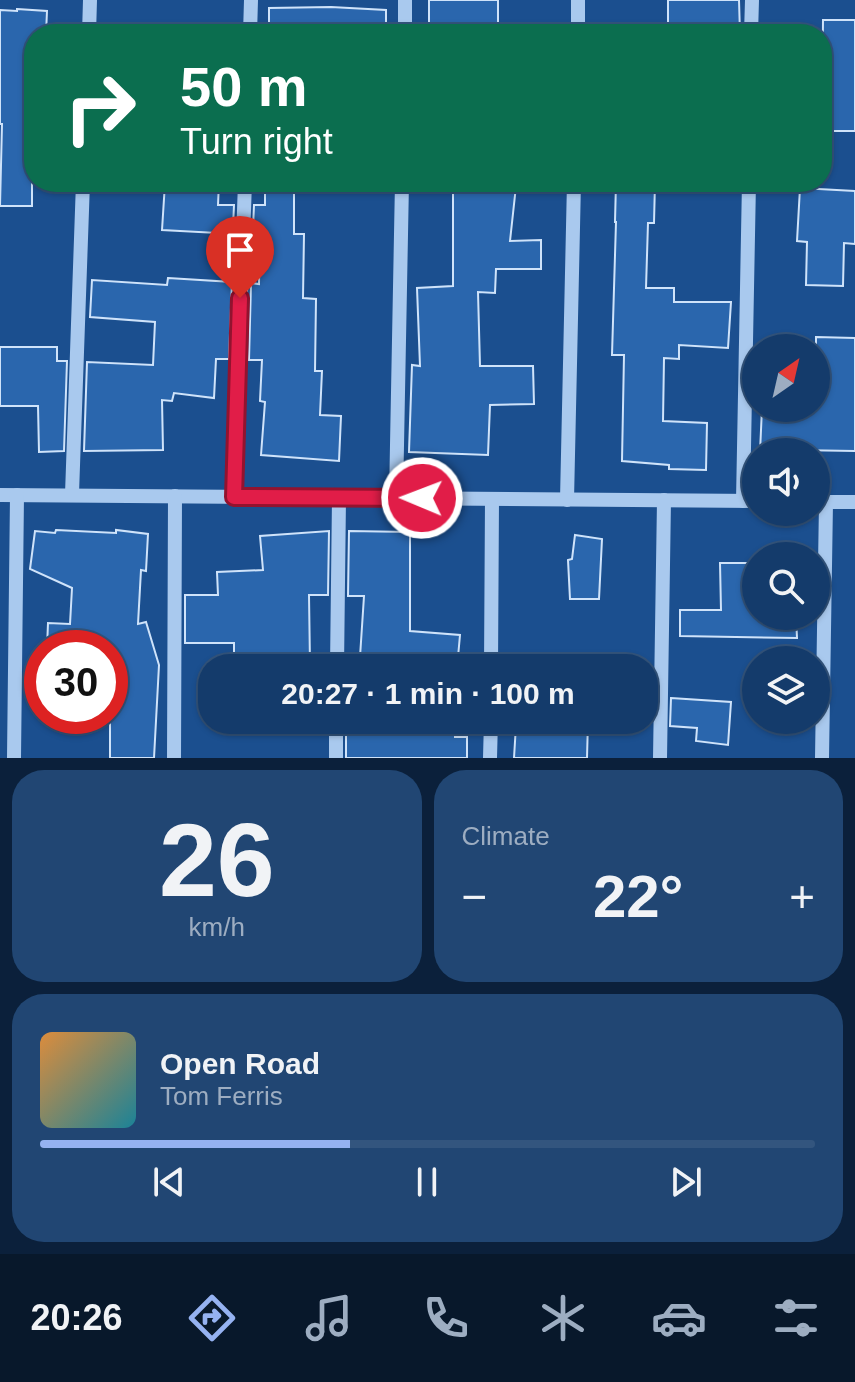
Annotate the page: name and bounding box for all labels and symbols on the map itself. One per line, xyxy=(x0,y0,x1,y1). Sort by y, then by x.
pin xyxy=(206,216,274,298)
north arrow xyxy=(742,334,830,422)
position arrow xyxy=(380,456,464,540)
speed limit sign: 30 xyxy=(24,630,128,734)

